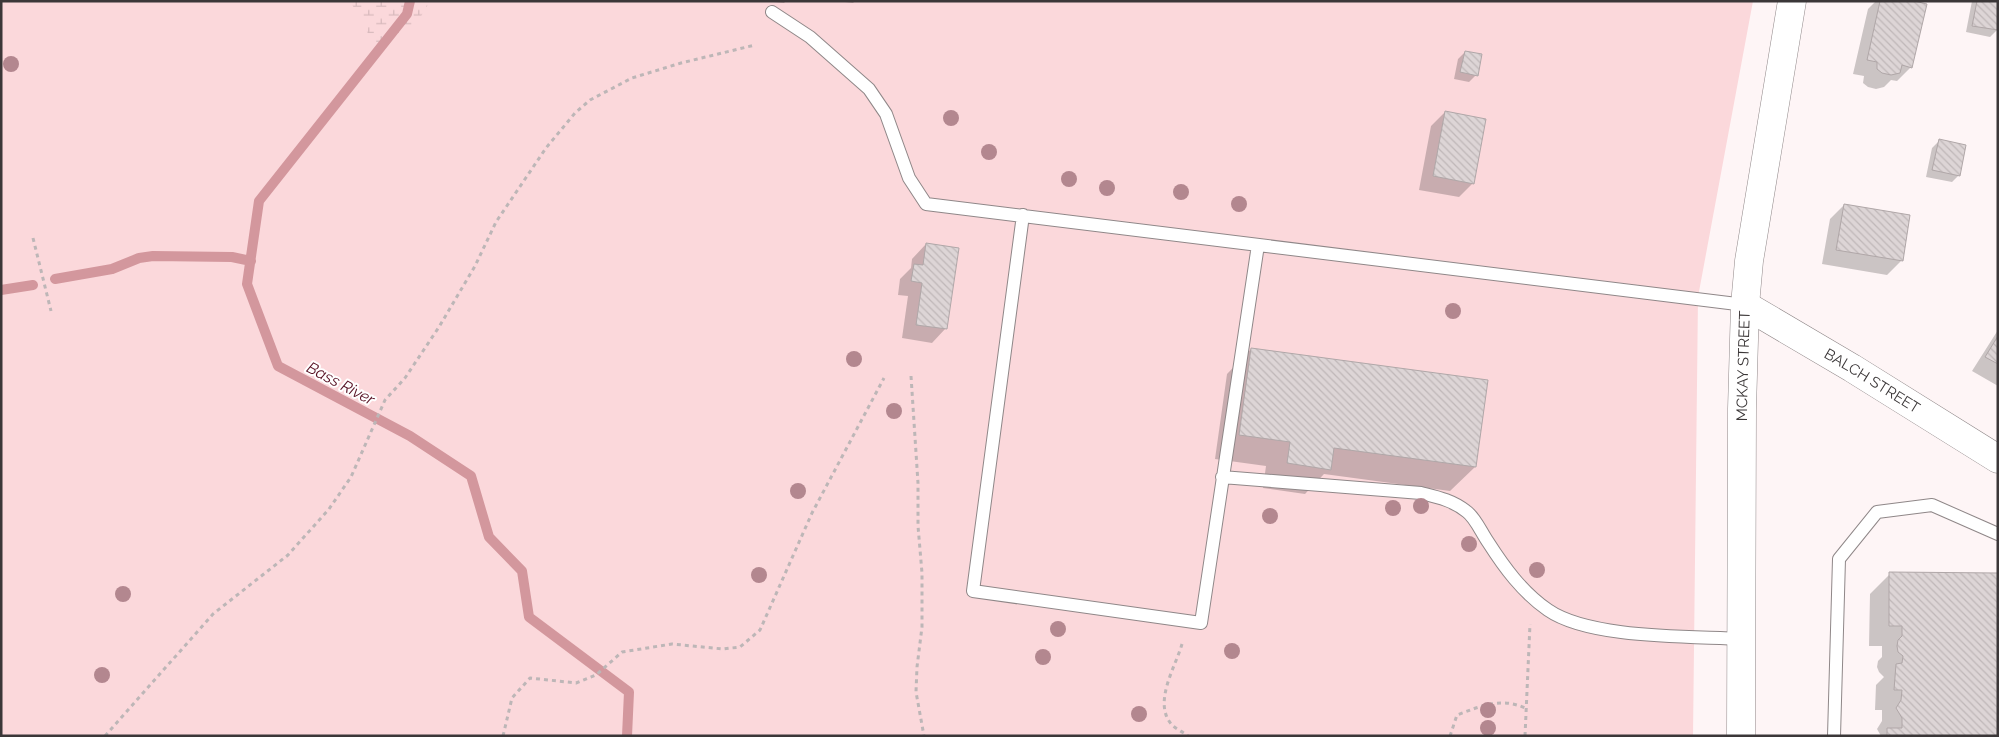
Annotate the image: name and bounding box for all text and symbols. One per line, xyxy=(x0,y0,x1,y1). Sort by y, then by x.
street label: MCKAY STREET xyxy=(1733,310,1754,421)
street label: BALCH STREET xyxy=(1821,345,1923,417)
water label: Bass River xyxy=(304,358,378,409)

